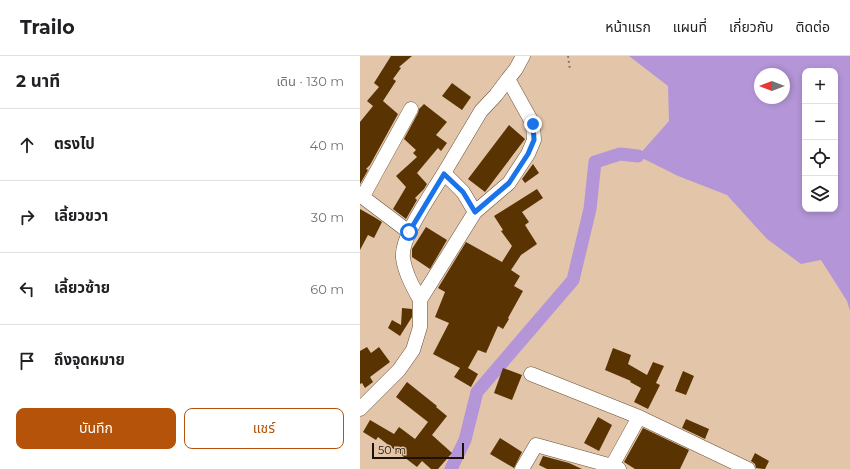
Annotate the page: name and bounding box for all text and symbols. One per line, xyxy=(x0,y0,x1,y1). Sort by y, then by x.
text: Trailo xyxy=(20,16,75,39)
text: หน้าแรก xyxy=(605,18,651,36)
text: แผนที่ xyxy=(673,18,707,36)
text: เกี่ยวกับ xyxy=(729,18,774,36)
text: ติดต่อ xyxy=(796,18,830,36)
north arrow xyxy=(754,68,790,104)
map controls xyxy=(802,68,838,212)
button: + xyxy=(802,68,838,104)
text: 2 นาที xyxy=(16,71,60,91)
text: เดิน · 130 m xyxy=(276,73,344,89)
button: − xyxy=(802,104,838,140)
route end xyxy=(524,115,542,133)
icon: ahead xyxy=(16,134,38,156)
text: ตรงไป xyxy=(54,134,95,153)
text: 40 m xyxy=(310,137,344,153)
button: locate xyxy=(802,140,838,176)
button: layers xyxy=(802,176,838,212)
icon: right xyxy=(16,206,38,228)
text: เลี้ยวขวา xyxy=(54,206,108,225)
text: 30 m xyxy=(311,209,344,225)
route start xyxy=(400,223,418,241)
icon: left xyxy=(16,278,38,300)
text: เลี้ยวซ้าย xyxy=(54,278,110,297)
text: 60 m xyxy=(310,281,344,297)
icon: arrive xyxy=(16,350,38,372)
text: ถึงจุดหมาย xyxy=(54,350,125,369)
button: บันทึก xyxy=(16,408,176,449)
button: แชร์ xyxy=(184,408,344,449)
scale bar xyxy=(372,441,464,460)
text: 50 m xyxy=(378,443,406,457)

